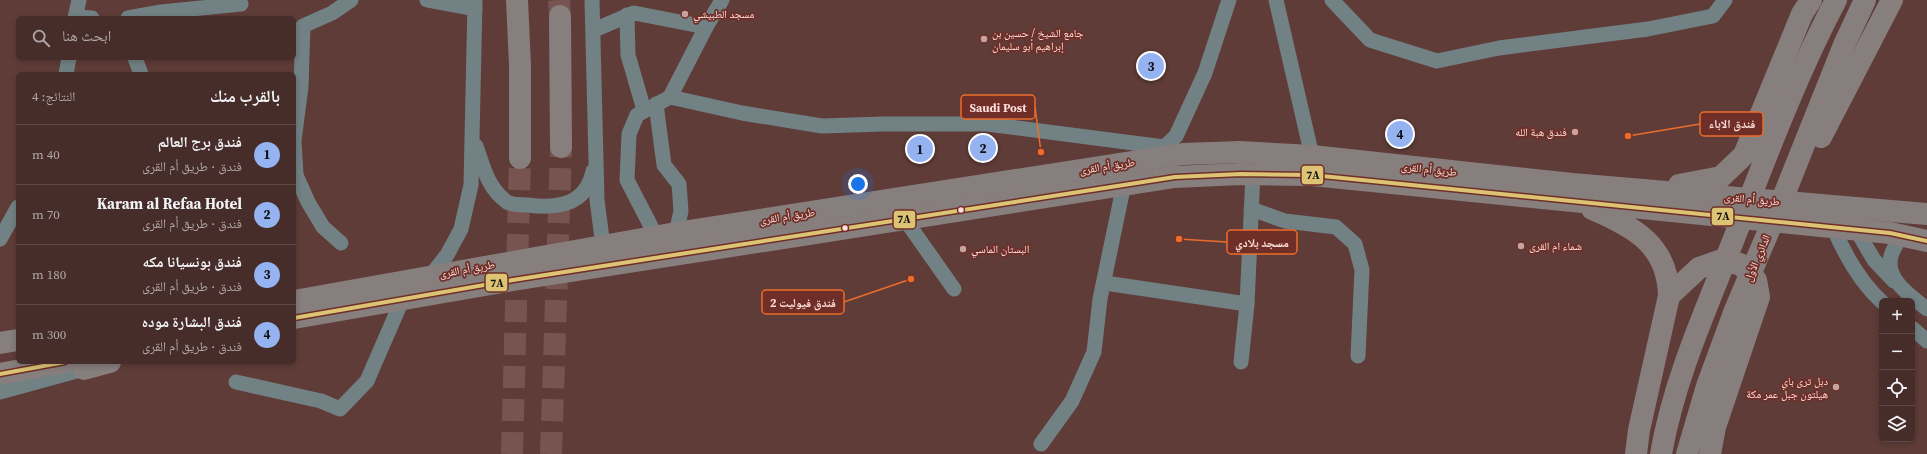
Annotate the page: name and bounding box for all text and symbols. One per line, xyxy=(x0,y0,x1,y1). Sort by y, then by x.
place label: مسجد الطبيشي xyxy=(693,7,754,23)
marker: مسجد الطبيشي xyxy=(680,9,690,19)
search box xyxy=(16,16,296,60)
text: ابحث هنا xyxy=(62,25,111,46)
place label: جامع الشيخ / حسين بن إبراهيم أبو سليمان xyxy=(992,26,1084,54)
icon: search xyxy=(30,27,52,49)
marker: جامع الشيخ / حسين بن إبراهيم أبو سليمان xyxy=(979,34,989,44)
pin: 3 xyxy=(1138,51,1164,81)
text: بالقرب منك xyxy=(210,84,280,108)
text: النتائج: 4 xyxy=(32,88,75,105)
callout: Saudi Post xyxy=(961,95,1035,119)
text: Saudi Post xyxy=(969,100,1027,116)
callout: فندق الاباء xyxy=(1700,112,1763,136)
text: فندق الاباء xyxy=(1709,116,1755,132)
pin: 4 xyxy=(1387,119,1413,149)
place label: فندق هبة الله xyxy=(1515,125,1567,140)
marker: فندق هبة الله xyxy=(1570,127,1580,137)
text: فندق برج العالم xyxy=(158,131,242,152)
pin: 2 xyxy=(970,133,996,163)
pin: 1 xyxy=(907,134,933,164)
text: 40 m xyxy=(32,146,60,163)
text: 1 xyxy=(263,146,271,163)
street label: طريق أم القرى xyxy=(1078,155,1136,178)
text: فندق · طريق أم القرى xyxy=(142,158,242,175)
street label: طريق أم القرى xyxy=(1400,159,1458,180)
line badge: 7A xyxy=(1301,165,1324,185)
text: 7A xyxy=(1306,168,1320,183)
your location xyxy=(848,174,868,194)
street label: طريق أم القرى xyxy=(1723,190,1781,209)
text: Karam al Refaa Hotel xyxy=(97,193,242,214)
street label: طريق أم القرى xyxy=(758,205,816,228)
unlabelled marker xyxy=(956,205,966,215)
text: 70 m xyxy=(32,206,60,223)
text: 2 xyxy=(263,206,271,223)
line badge: 7A xyxy=(1711,207,1734,226)
text: 7A xyxy=(1716,209,1730,224)
line badge: 7A xyxy=(893,210,916,229)
text: 7A xyxy=(897,212,911,227)
text: فندق · طريق أم القرى xyxy=(142,215,242,232)
unlabelled marker xyxy=(840,223,850,233)
callout: مسجد بلادي xyxy=(1227,230,1297,254)
street label: الدائري الأول xyxy=(1741,232,1775,284)
text: مسجد بلادي xyxy=(1235,235,1289,253)
place label: شماء ام القرى xyxy=(1529,239,1582,254)
marker: شماء ام القرى xyxy=(1516,241,1526,251)
place label: البستان الماسي xyxy=(971,242,1029,258)
marker: البستان الماسي xyxy=(958,244,968,254)
text: فندق بونسيانا مكه xyxy=(142,251,242,272)
street label: طريق أم القرى xyxy=(438,257,496,282)
text: 180 m xyxy=(32,266,66,283)
text: 3 xyxy=(263,266,271,283)
line badge: 7A xyxy=(485,273,508,292)
text: 7A xyxy=(490,276,504,291)
text: فندق · طريق أم القرى xyxy=(142,278,242,295)
callout: فندق فيوليت 2 xyxy=(762,290,844,314)
text: فندق فيوليت 2 xyxy=(770,295,836,311)
map controls xyxy=(1879,298,1915,442)
button: + xyxy=(1879,298,1915,334)
text: فندق البشارة موده xyxy=(142,311,242,332)
text: 300 m xyxy=(32,326,66,343)
text: 4 xyxy=(263,326,271,343)
button: − xyxy=(1879,334,1915,370)
text: فندق · طريق أم القرى xyxy=(142,338,242,355)
button: locate xyxy=(1879,370,1915,406)
place label: دبل ترى باي هيلتون جبل عمر مكة xyxy=(1746,374,1828,402)
marker: دبل ترى باي هيلتون جبل عمر مكة xyxy=(1831,382,1841,392)
button: layers xyxy=(1879,406,1915,442)

